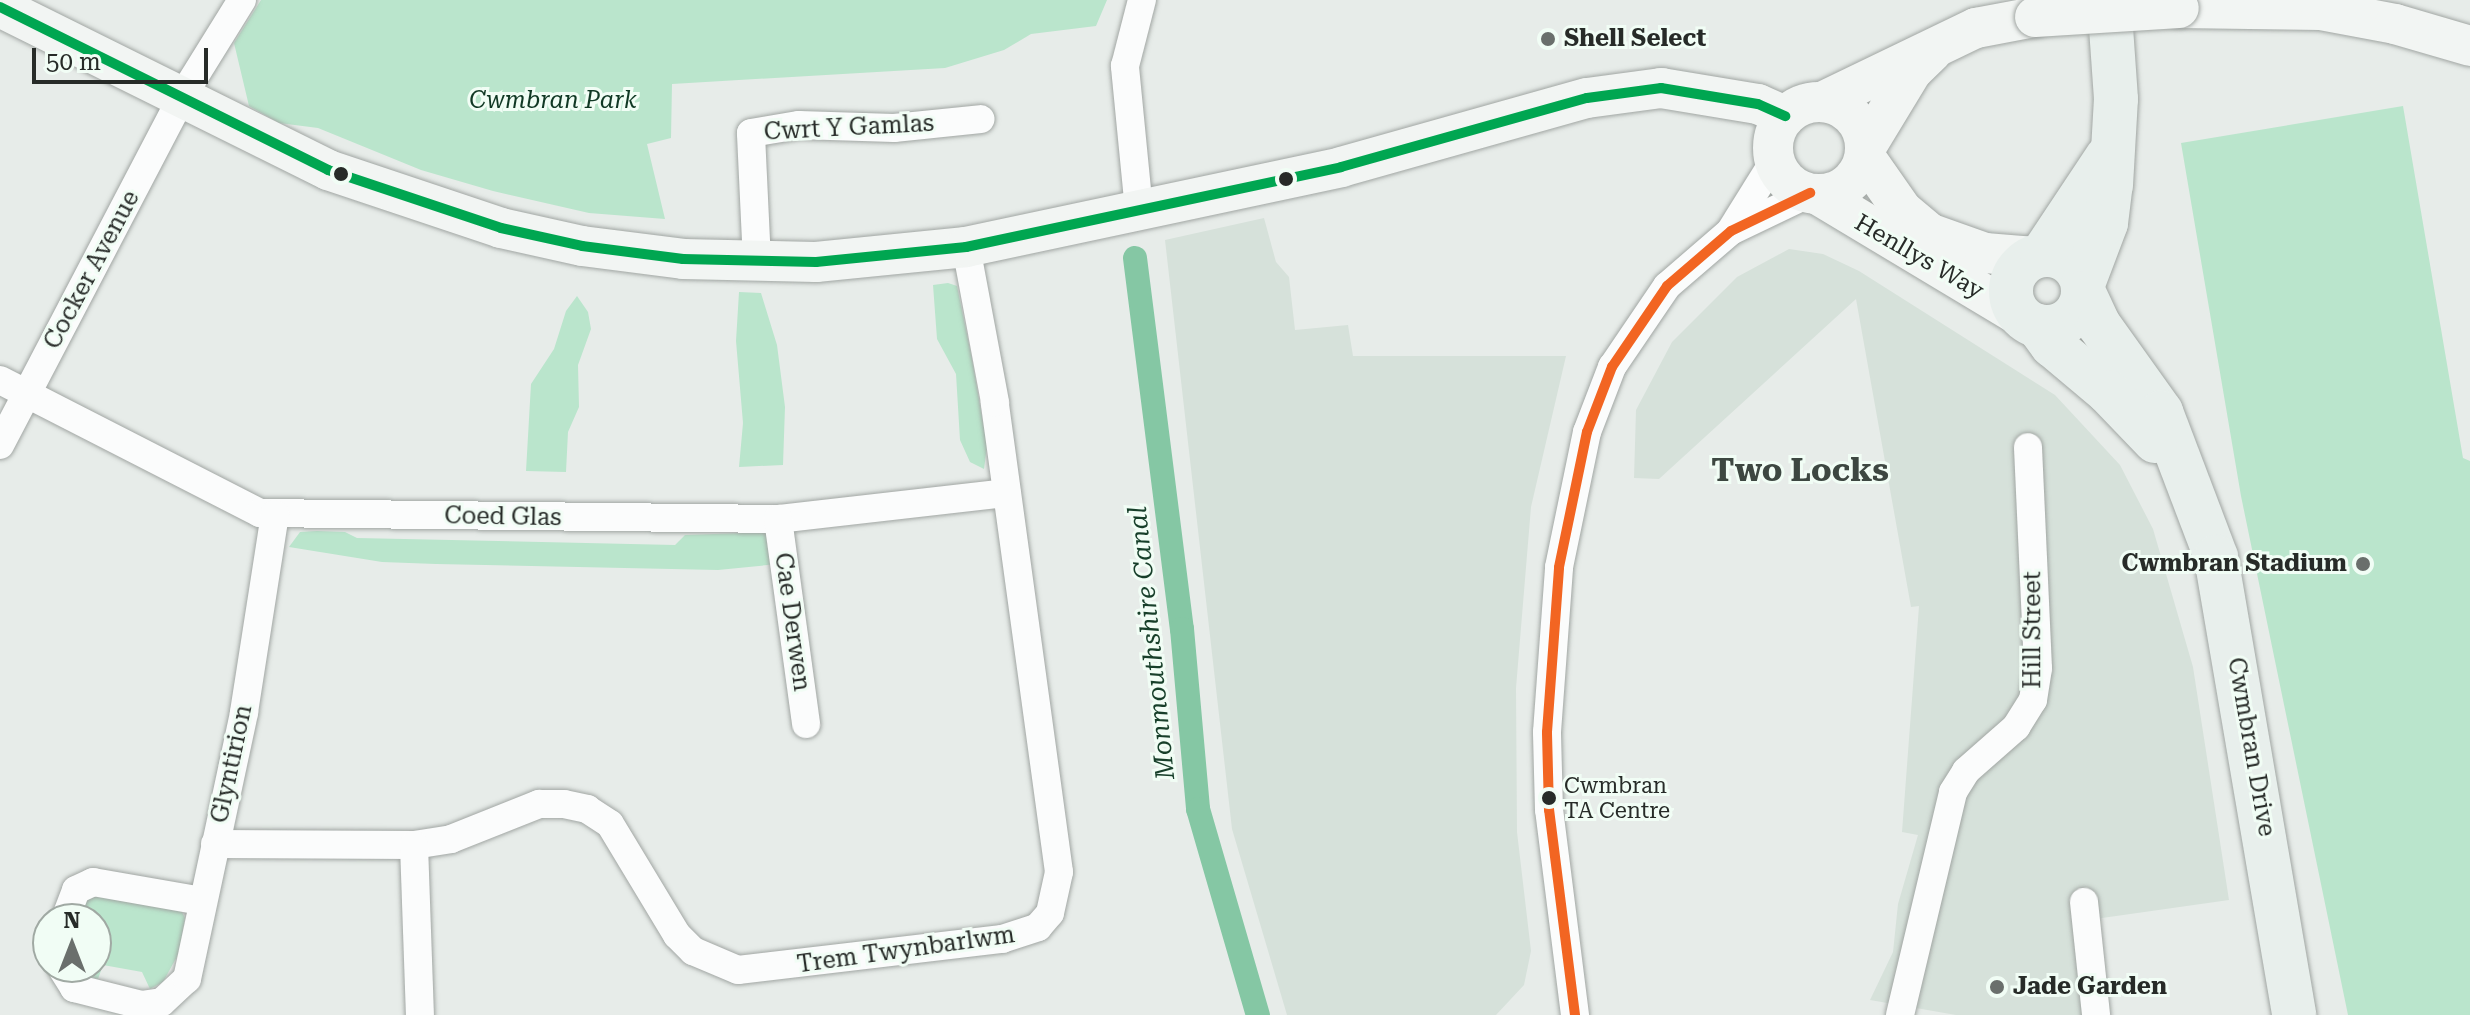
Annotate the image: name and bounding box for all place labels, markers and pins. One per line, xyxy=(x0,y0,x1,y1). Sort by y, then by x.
place label: Shell Select xyxy=(1564,25,1706,53)
marker: Shell Select xyxy=(1539,30,1557,48)
unlabelled marker xyxy=(333,166,349,182)
unlabelled marker xyxy=(1278,171,1294,187)
place label: Cwmbran Stadium xyxy=(2121,550,2347,578)
marker: Cwmbran Stadium xyxy=(2354,555,2372,573)
place label: Cwmbran TA Centre xyxy=(1564,772,1670,824)
marker: Cwmbran TA Centre xyxy=(1541,790,1557,806)
place label: Jade Garden xyxy=(2013,973,2167,1001)
marker: Jade Garden xyxy=(1988,978,2006,996)

